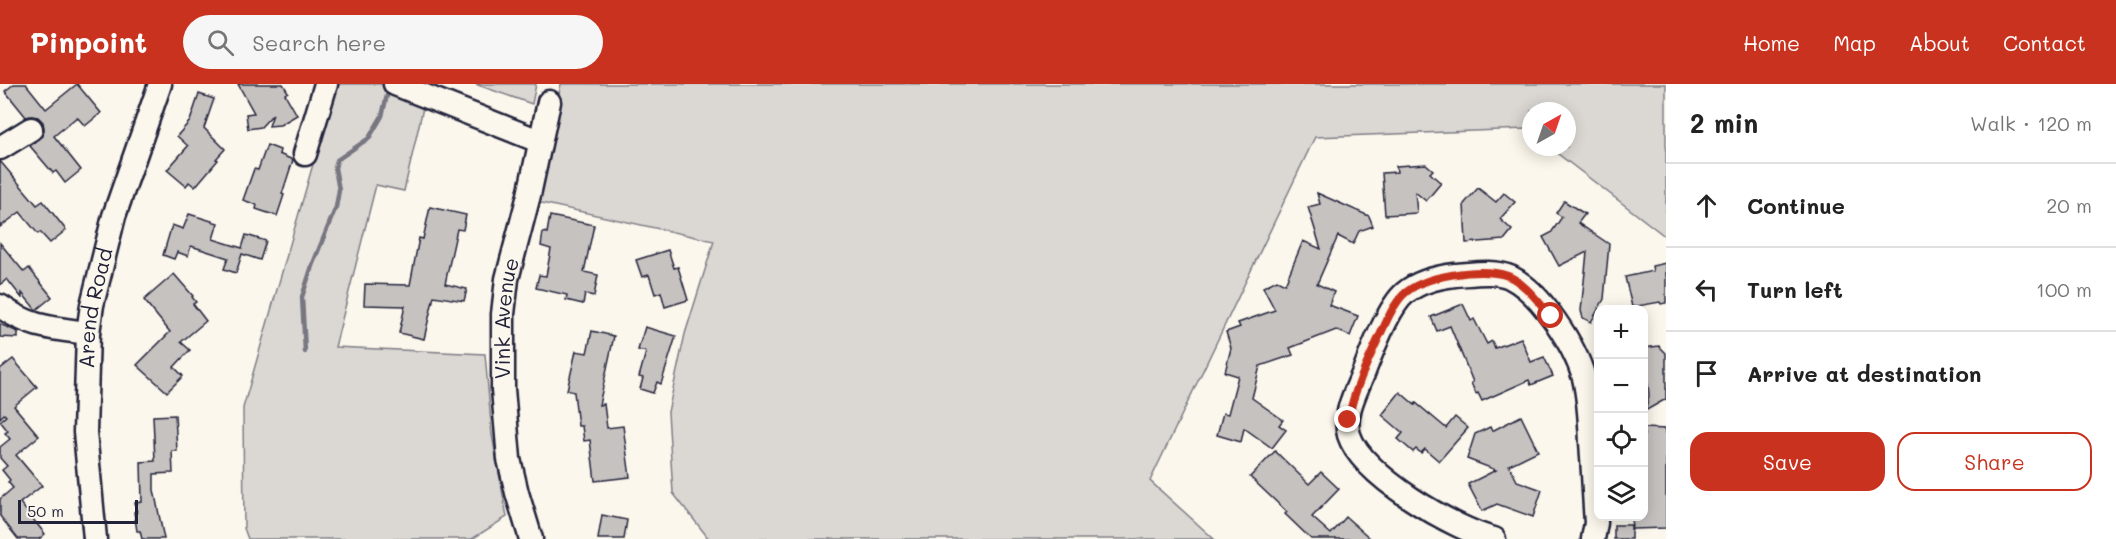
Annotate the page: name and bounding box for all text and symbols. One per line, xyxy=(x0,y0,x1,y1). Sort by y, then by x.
search box xyxy=(183,15,603,69)
text: Pinpoint xyxy=(30,24,147,60)
icon: search xyxy=(204,26,237,59)
text: Search here xyxy=(252,28,386,57)
text: Home xyxy=(1743,29,1800,56)
text: Map xyxy=(1833,29,1876,56)
text: About xyxy=(1909,29,1970,56)
text: Contact xyxy=(2003,29,2086,56)
north arrow xyxy=(1522,102,1576,156)
text: 2 min xyxy=(1690,106,1758,140)
text: Walk · 120 m xyxy=(1970,110,2092,136)
icon: ahead xyxy=(1690,189,1723,222)
text: Continue xyxy=(1747,191,1845,220)
text: 20 m xyxy=(2046,192,2092,218)
street label: Arend Road xyxy=(72,245,118,369)
street label: Vink Avenue xyxy=(488,254,524,379)
icon: left xyxy=(1690,273,1723,306)
text: Turn left xyxy=(1747,275,1843,304)
text: 100 m xyxy=(2036,276,2092,302)
route start xyxy=(1537,302,1563,328)
map controls xyxy=(1594,305,1648,521)
button: + xyxy=(1594,305,1648,359)
icon: arrive xyxy=(1690,357,1723,390)
button: − xyxy=(1594,359,1648,413)
text: Arrive at destination xyxy=(1747,359,1982,388)
route end xyxy=(1334,406,1360,432)
button: locate xyxy=(1594,413,1648,467)
button: Save xyxy=(1690,432,1885,491)
button: Share xyxy=(1897,432,2092,491)
button: layers xyxy=(1594,467,1648,521)
scale bar xyxy=(18,497,138,524)
text: 50 m xyxy=(27,500,64,521)

